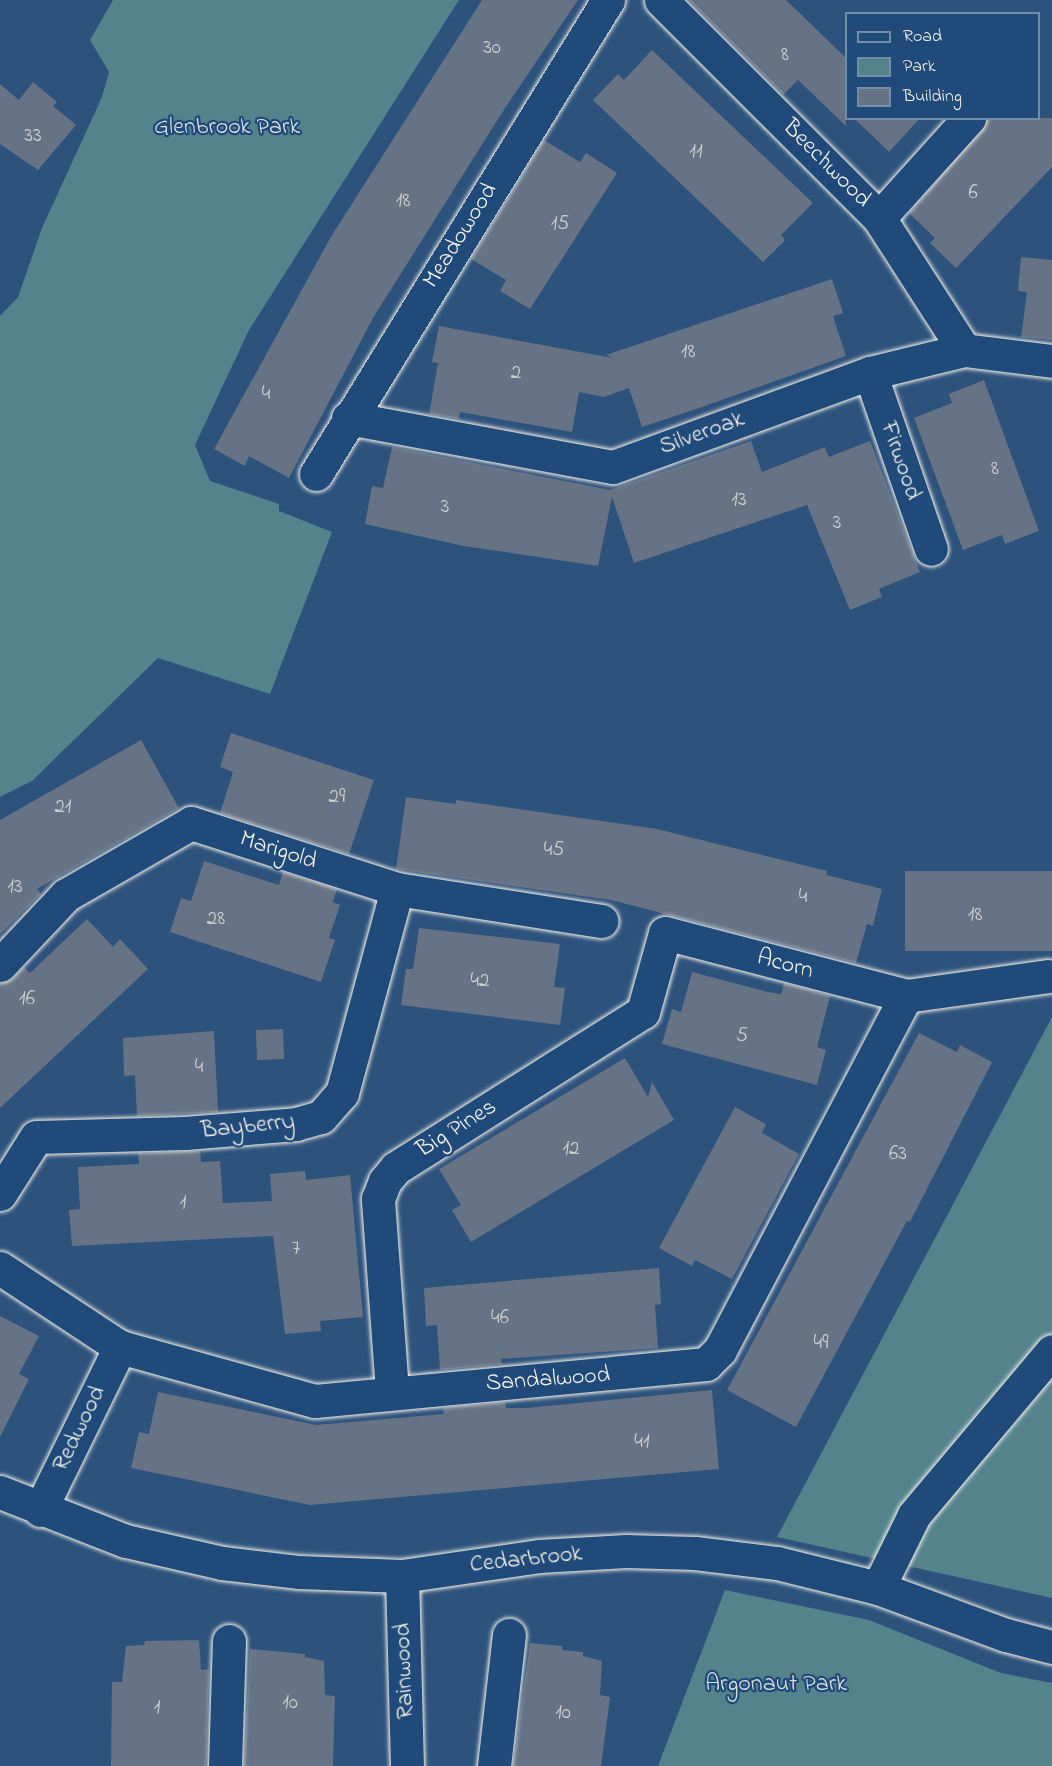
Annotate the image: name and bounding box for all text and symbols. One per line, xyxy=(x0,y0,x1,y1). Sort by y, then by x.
legend xyxy=(845,12,1040,120)
text: Road xyxy=(903,24,942,50)
house number: 30 xyxy=(483,35,501,61)
house number: 8 xyxy=(781,42,789,68)
text: Park xyxy=(903,54,936,80)
text: Building xyxy=(903,84,962,110)
park label: Glenbrook Park xyxy=(154,114,300,142)
street label: Beechwood xyxy=(776,114,876,214)
house number: 33 xyxy=(24,123,42,149)
house number: 11 xyxy=(689,139,703,165)
street label: Meadowood xyxy=(417,178,505,294)
house number: 6 xyxy=(968,180,978,206)
house number: 18 xyxy=(396,188,410,214)
house number: 15 xyxy=(551,211,569,237)
house number: 18 xyxy=(681,339,695,365)
house number: 2 xyxy=(511,360,521,386)
house number: 4 xyxy=(262,381,270,407)
street label: Silveroak xyxy=(656,405,748,463)
street label: Firwood xyxy=(873,418,927,504)
house number: 8 xyxy=(991,456,999,482)
house number: 13 xyxy=(731,487,747,513)
house number: 3 xyxy=(441,494,449,520)
house number: 3 xyxy=(833,510,841,536)
house number: 29 xyxy=(329,784,345,810)
house number: 21 xyxy=(54,794,72,820)
street label: Marigold xyxy=(236,825,320,877)
house number: 45 xyxy=(544,837,564,863)
house number: 13 xyxy=(7,874,23,900)
house number: 4 xyxy=(799,884,807,910)
house number: 18 xyxy=(968,902,982,928)
house number: 28 xyxy=(207,906,225,932)
street label: Acorn xyxy=(754,944,816,986)
house number: 42 xyxy=(470,968,490,994)
house number: 16 xyxy=(19,986,35,1012)
house number: 5 xyxy=(736,1023,748,1049)
house number: 4 xyxy=(195,1054,203,1080)
street label: Big Pines xyxy=(412,1093,502,1165)
street label: Bayberry xyxy=(200,1108,296,1146)
house number: 12 xyxy=(562,1136,580,1162)
house number: 63 xyxy=(889,1141,907,1167)
house number: 1 xyxy=(180,1190,186,1216)
house number: 7 xyxy=(292,1236,300,1262)
house number: 46 xyxy=(491,1305,509,1331)
house number: 49 xyxy=(814,1330,828,1356)
street label: Sandalwood xyxy=(485,1361,611,1399)
street label: Redwood xyxy=(47,1382,113,1476)
house number: 41 xyxy=(634,1429,650,1455)
street label: Cedarbrook xyxy=(468,1540,584,1580)
street label: Rainwood xyxy=(389,1622,421,1720)
park label: Argonaut Park xyxy=(705,1671,847,1699)
house number: 10 xyxy=(282,1690,298,1716)
house number: 1 xyxy=(154,1695,160,1721)
house number: 10 xyxy=(555,1700,571,1726)

